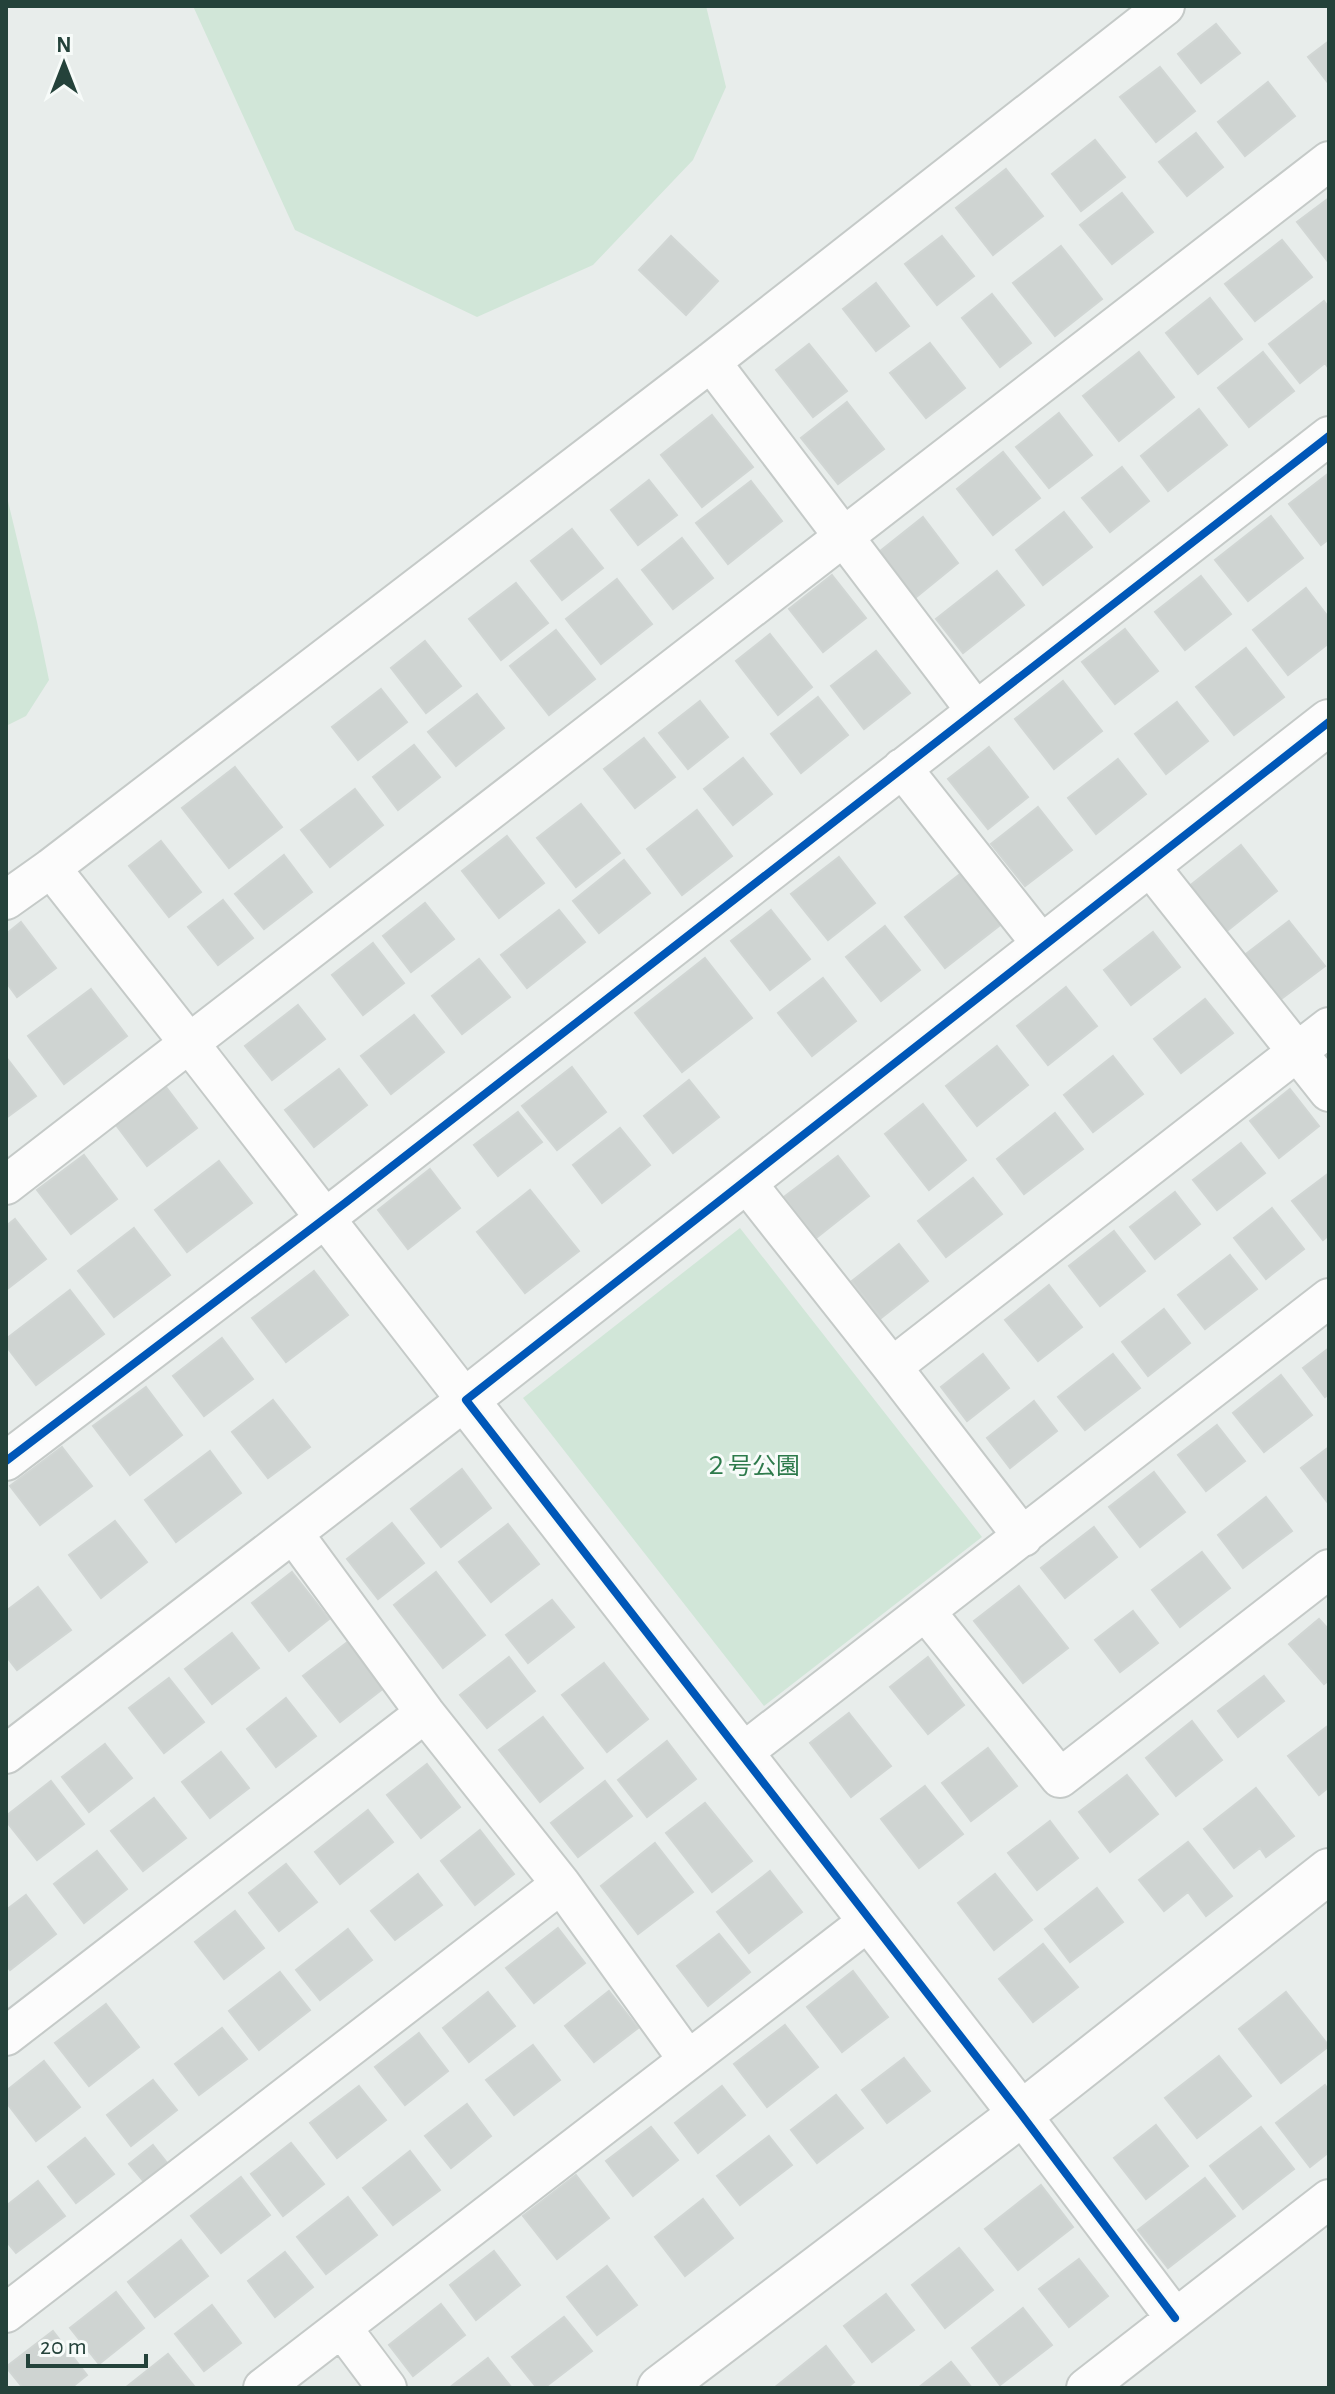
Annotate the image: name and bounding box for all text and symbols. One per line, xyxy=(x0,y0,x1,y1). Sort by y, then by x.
north arrow xyxy=(24,24,104,104)
text: N xyxy=(56,34,72,56)
park label: ２号公園 xyxy=(704,1454,800,1479)
scale bar xyxy=(28,2318,146,2368)
text: 20 m xyxy=(40,2335,87,2359)

